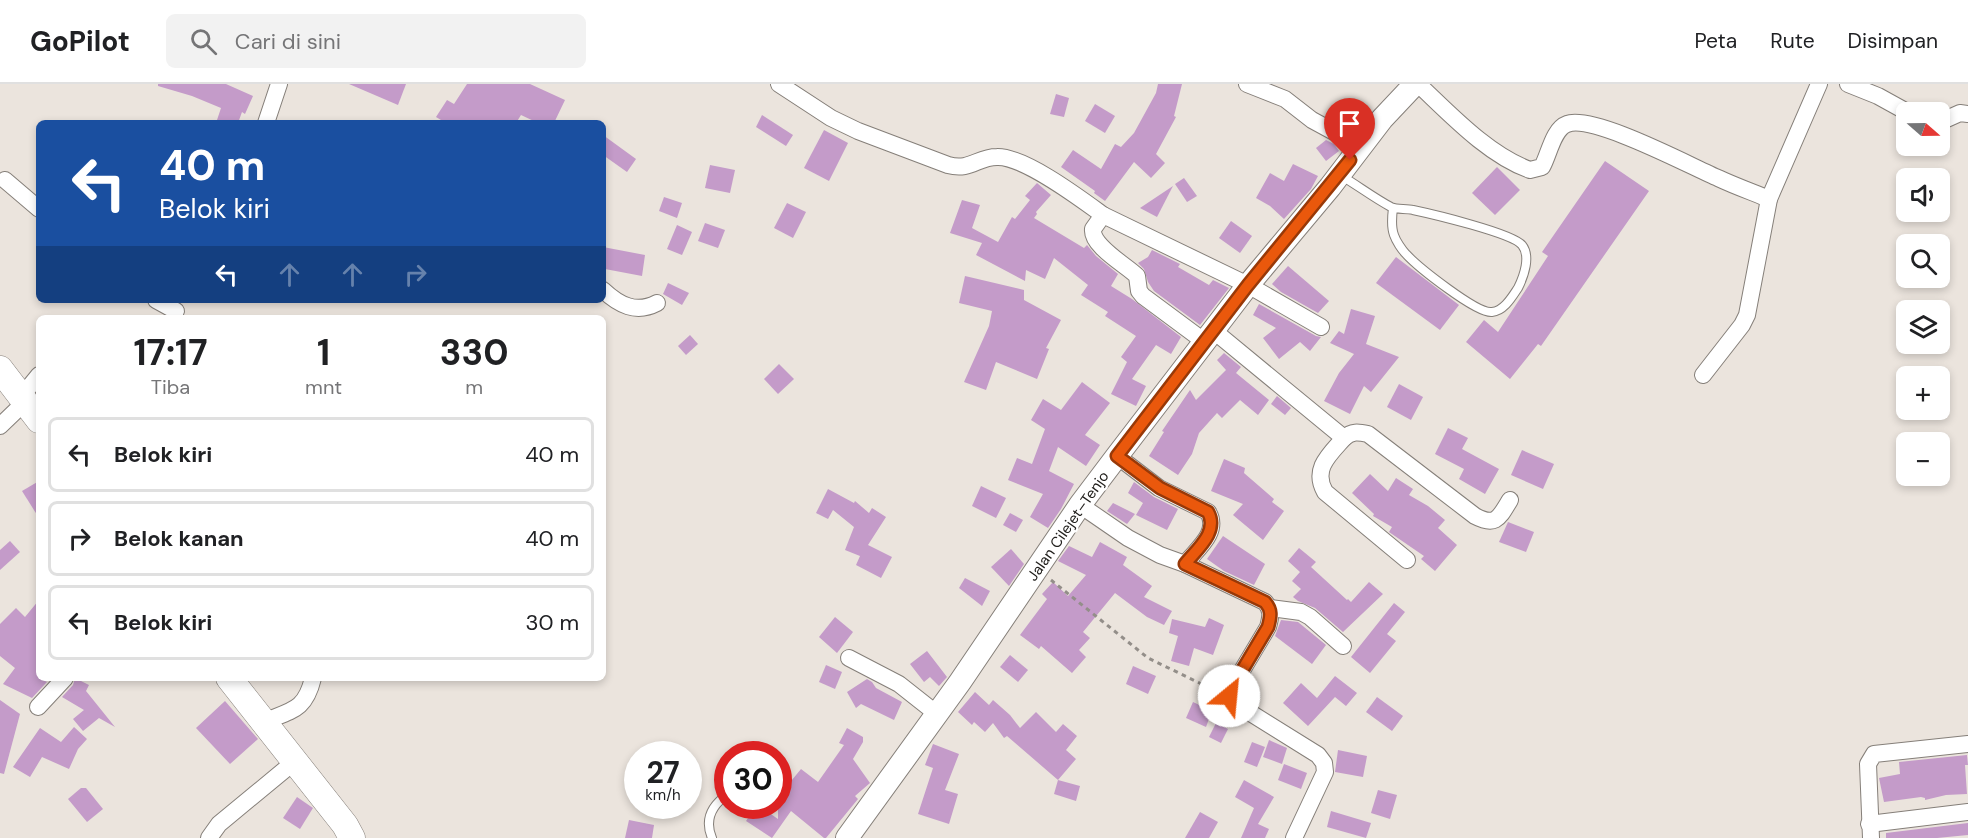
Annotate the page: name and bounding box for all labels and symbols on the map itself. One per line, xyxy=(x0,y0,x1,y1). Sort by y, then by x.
pin xyxy=(1324,98,1375,160)
north arrow xyxy=(1896,102,1950,156)
street label: Jalan Cilejet–Tenjo xyxy=(1023,467,1113,585)
position arrow xyxy=(1197,664,1261,728)
speed limit sign: 30 xyxy=(714,741,792,819)

